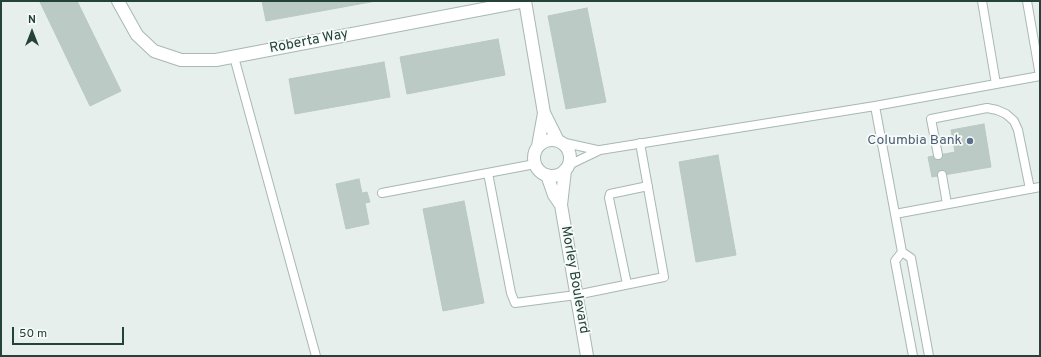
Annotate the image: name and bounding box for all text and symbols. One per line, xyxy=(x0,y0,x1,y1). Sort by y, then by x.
north arrow xyxy=(12,12,52,52)
text: N xyxy=(28,13,36,27)
street label: Roberta Way xyxy=(268,26,350,58)
place label: Columbia Bank xyxy=(867,133,962,149)
marker: Columbia Bank xyxy=(965,136,975,146)
street label: Morley Boulevard xyxy=(556,225,592,335)
scale bar xyxy=(14,319,126,345)
text: 50 m xyxy=(19,326,47,342)

